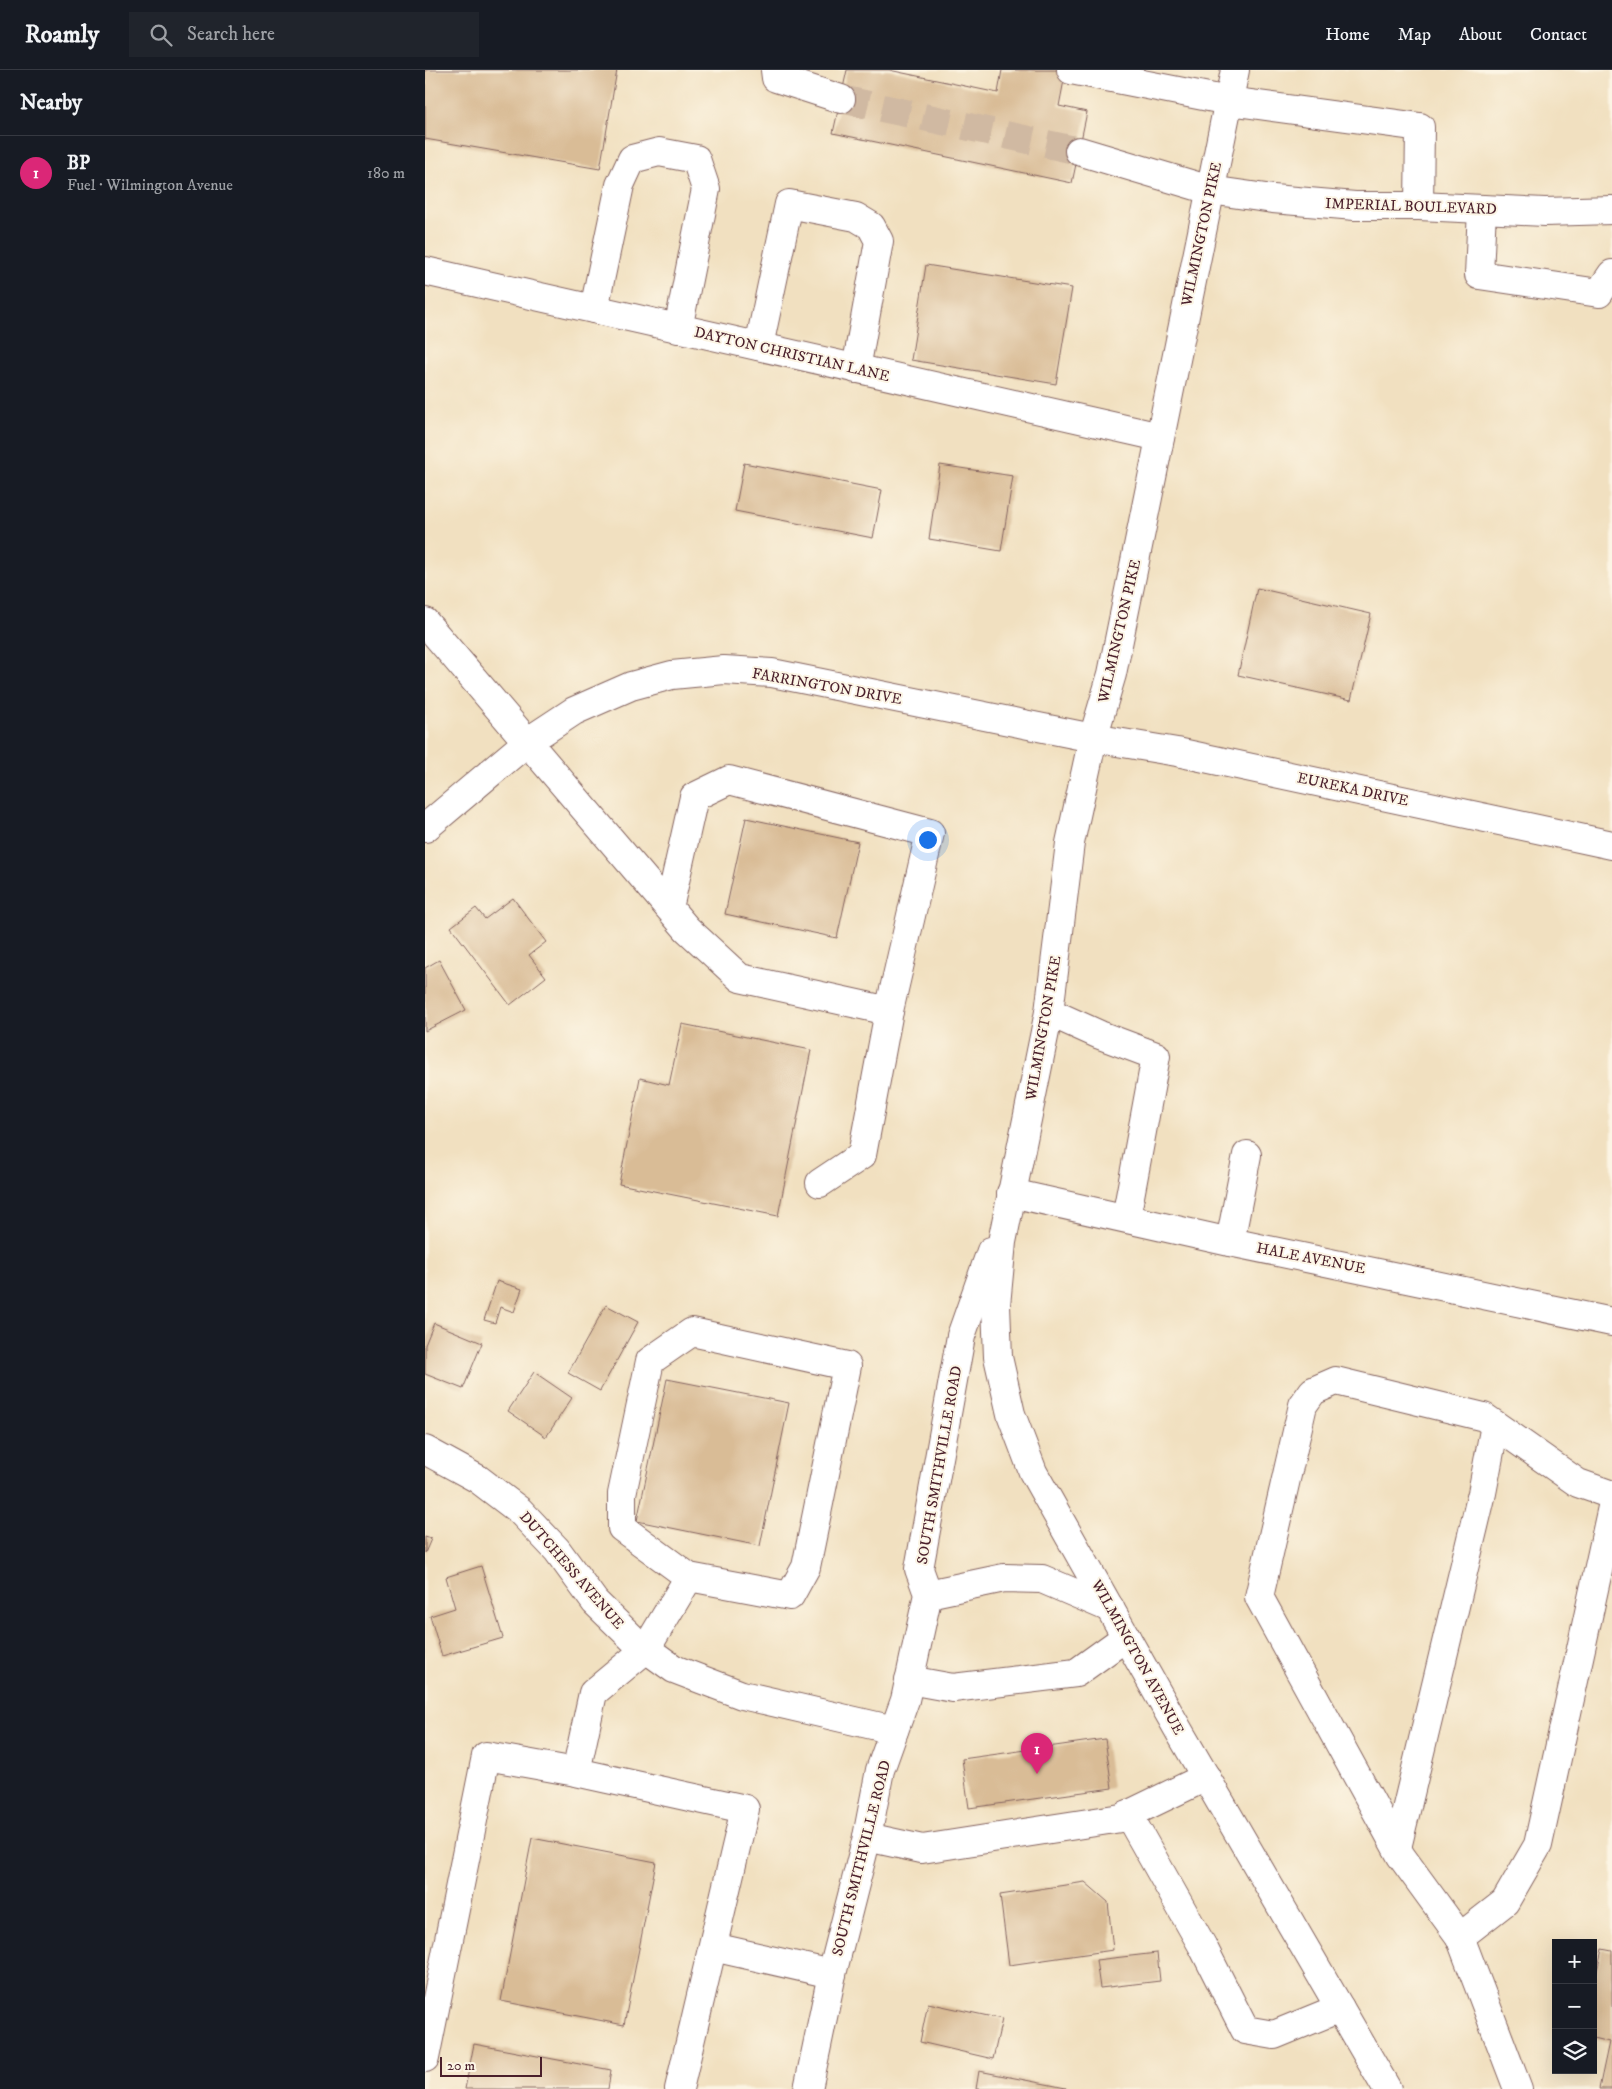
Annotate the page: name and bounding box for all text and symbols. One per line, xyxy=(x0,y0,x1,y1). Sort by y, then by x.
search box xyxy=(129,12,479,57)
text: Roamly xyxy=(25,20,99,50)
icon: search xyxy=(147,21,175,49)
text: Search here xyxy=(187,23,275,46)
text: Home xyxy=(1325,24,1370,46)
text: Map xyxy=(1398,24,1431,46)
text: About xyxy=(1459,24,1502,46)
text: Contact xyxy=(1530,24,1587,46)
text: Nearby xyxy=(20,90,82,116)
text: BP xyxy=(67,152,90,175)
street label: WILMINGTON PIKE xyxy=(1177,160,1226,309)
text: 1 xyxy=(33,163,39,183)
text: 180 m xyxy=(367,163,405,183)
text: Fuel · Wilmington Avenue xyxy=(67,175,233,195)
street label: IMPERIAL BOULEVARD xyxy=(1325,194,1497,219)
street label: DAYTON CHRISTIAN LANE xyxy=(692,323,892,386)
street label: WILMINGTON PIKE xyxy=(1094,557,1145,706)
street label: FARRINGTON DRIVE xyxy=(751,664,904,709)
street label: EUREKA DRIVE xyxy=(1295,768,1411,811)
your location xyxy=(915,827,941,853)
street label: WILMINGTON PIKE xyxy=(1021,954,1066,1103)
street label: HALE AVENUE xyxy=(1255,1239,1367,1278)
street label: SOUTH SMITHVILLE ROAD xyxy=(913,1364,966,1566)
street label: DUTCHESS AVENUE xyxy=(515,1507,628,1633)
street label: WILMINGTON AVENUE xyxy=(1086,1576,1188,1738)
pin: 1 xyxy=(1021,1733,1053,1774)
street label: SOUTH SMITHVILLE ROAD xyxy=(828,1758,895,1958)
map controls xyxy=(1552,1939,1597,2074)
button: + xyxy=(1552,1939,1597,1984)
button: − xyxy=(1552,1984,1597,2029)
button: layers xyxy=(1552,2029,1597,2074)
scale bar xyxy=(440,2054,543,2077)
text: 20 m xyxy=(447,2057,475,2075)

